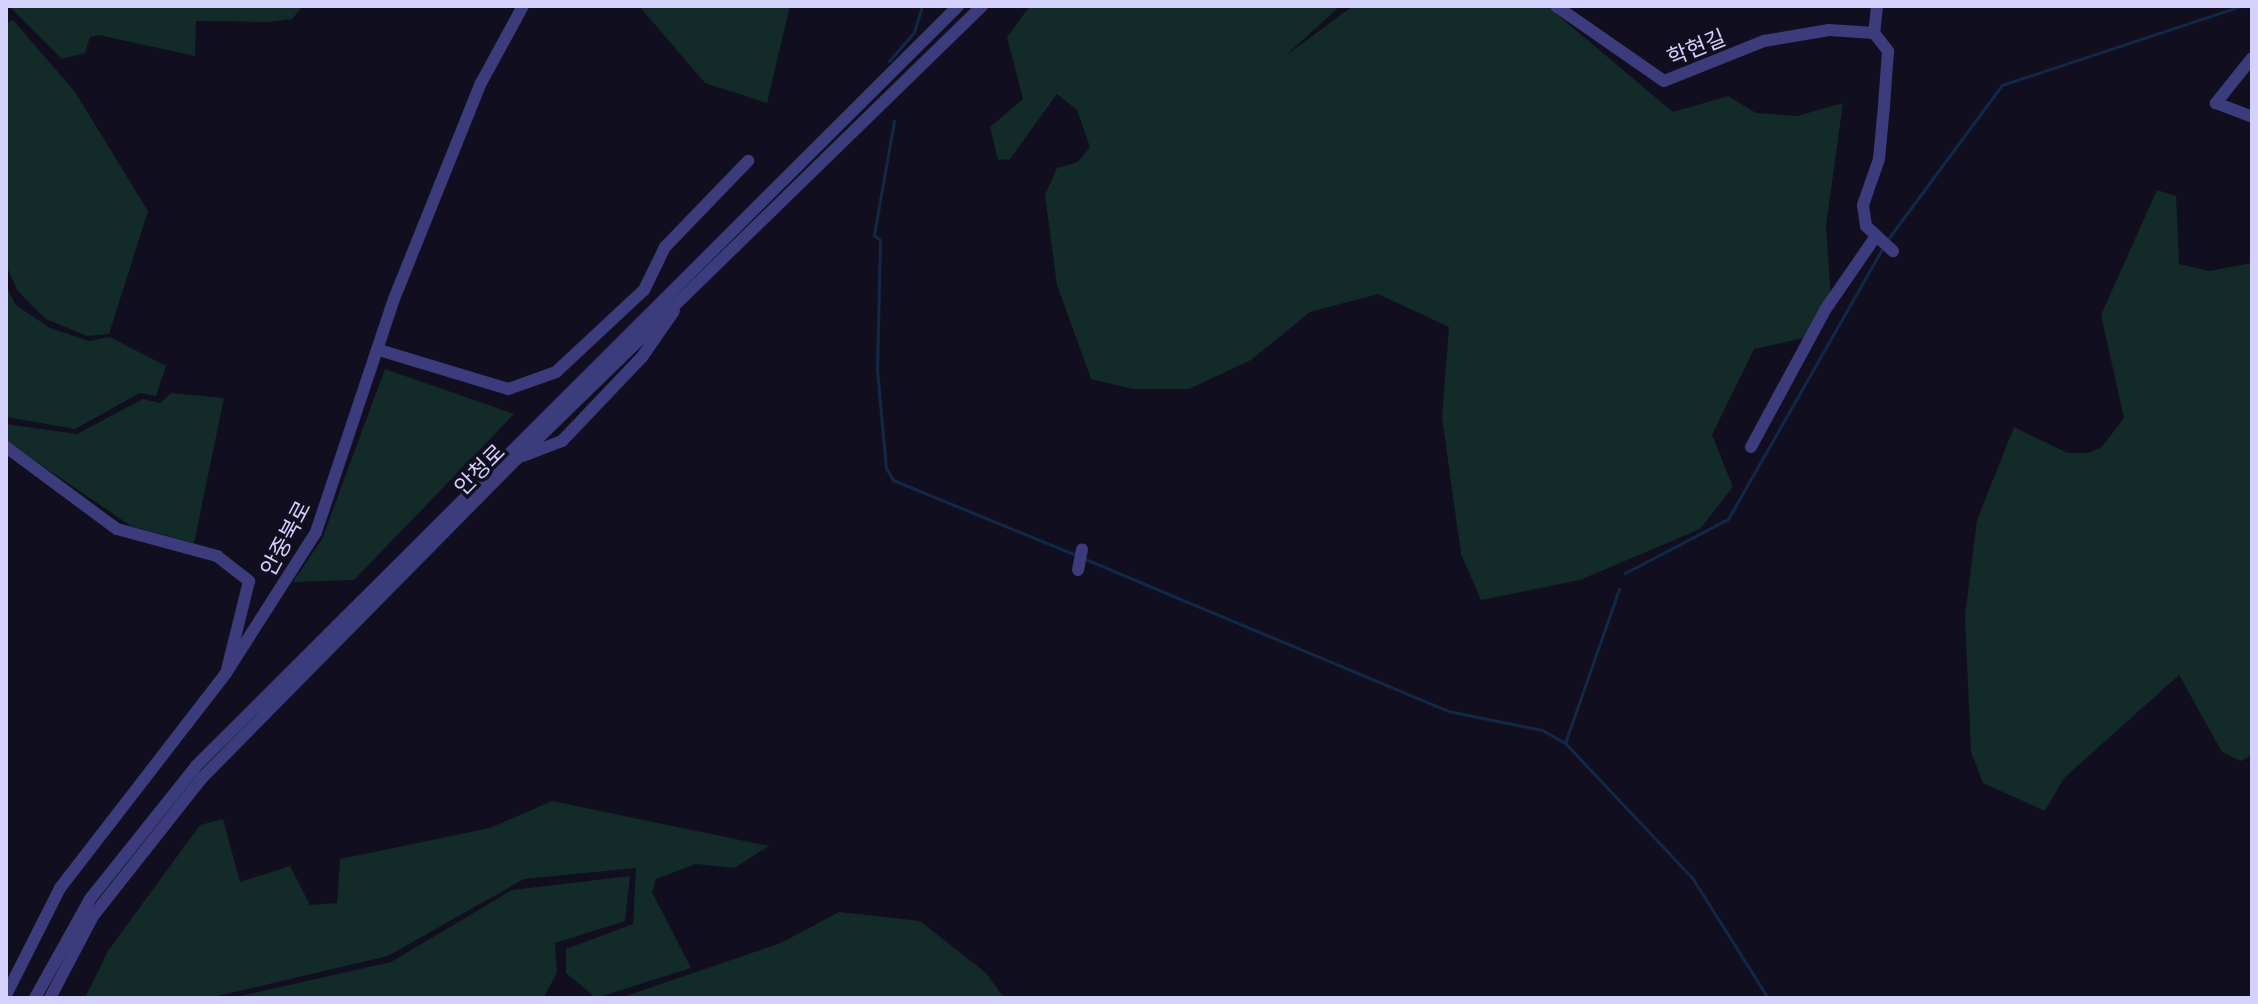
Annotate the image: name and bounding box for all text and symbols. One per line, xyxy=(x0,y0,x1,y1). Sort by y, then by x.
street label: 학현길 xyxy=(1663,23,1729,71)
street label: 안청로 xyxy=(448,438,510,500)
street label: 안중북로 xyxy=(254,496,316,580)

